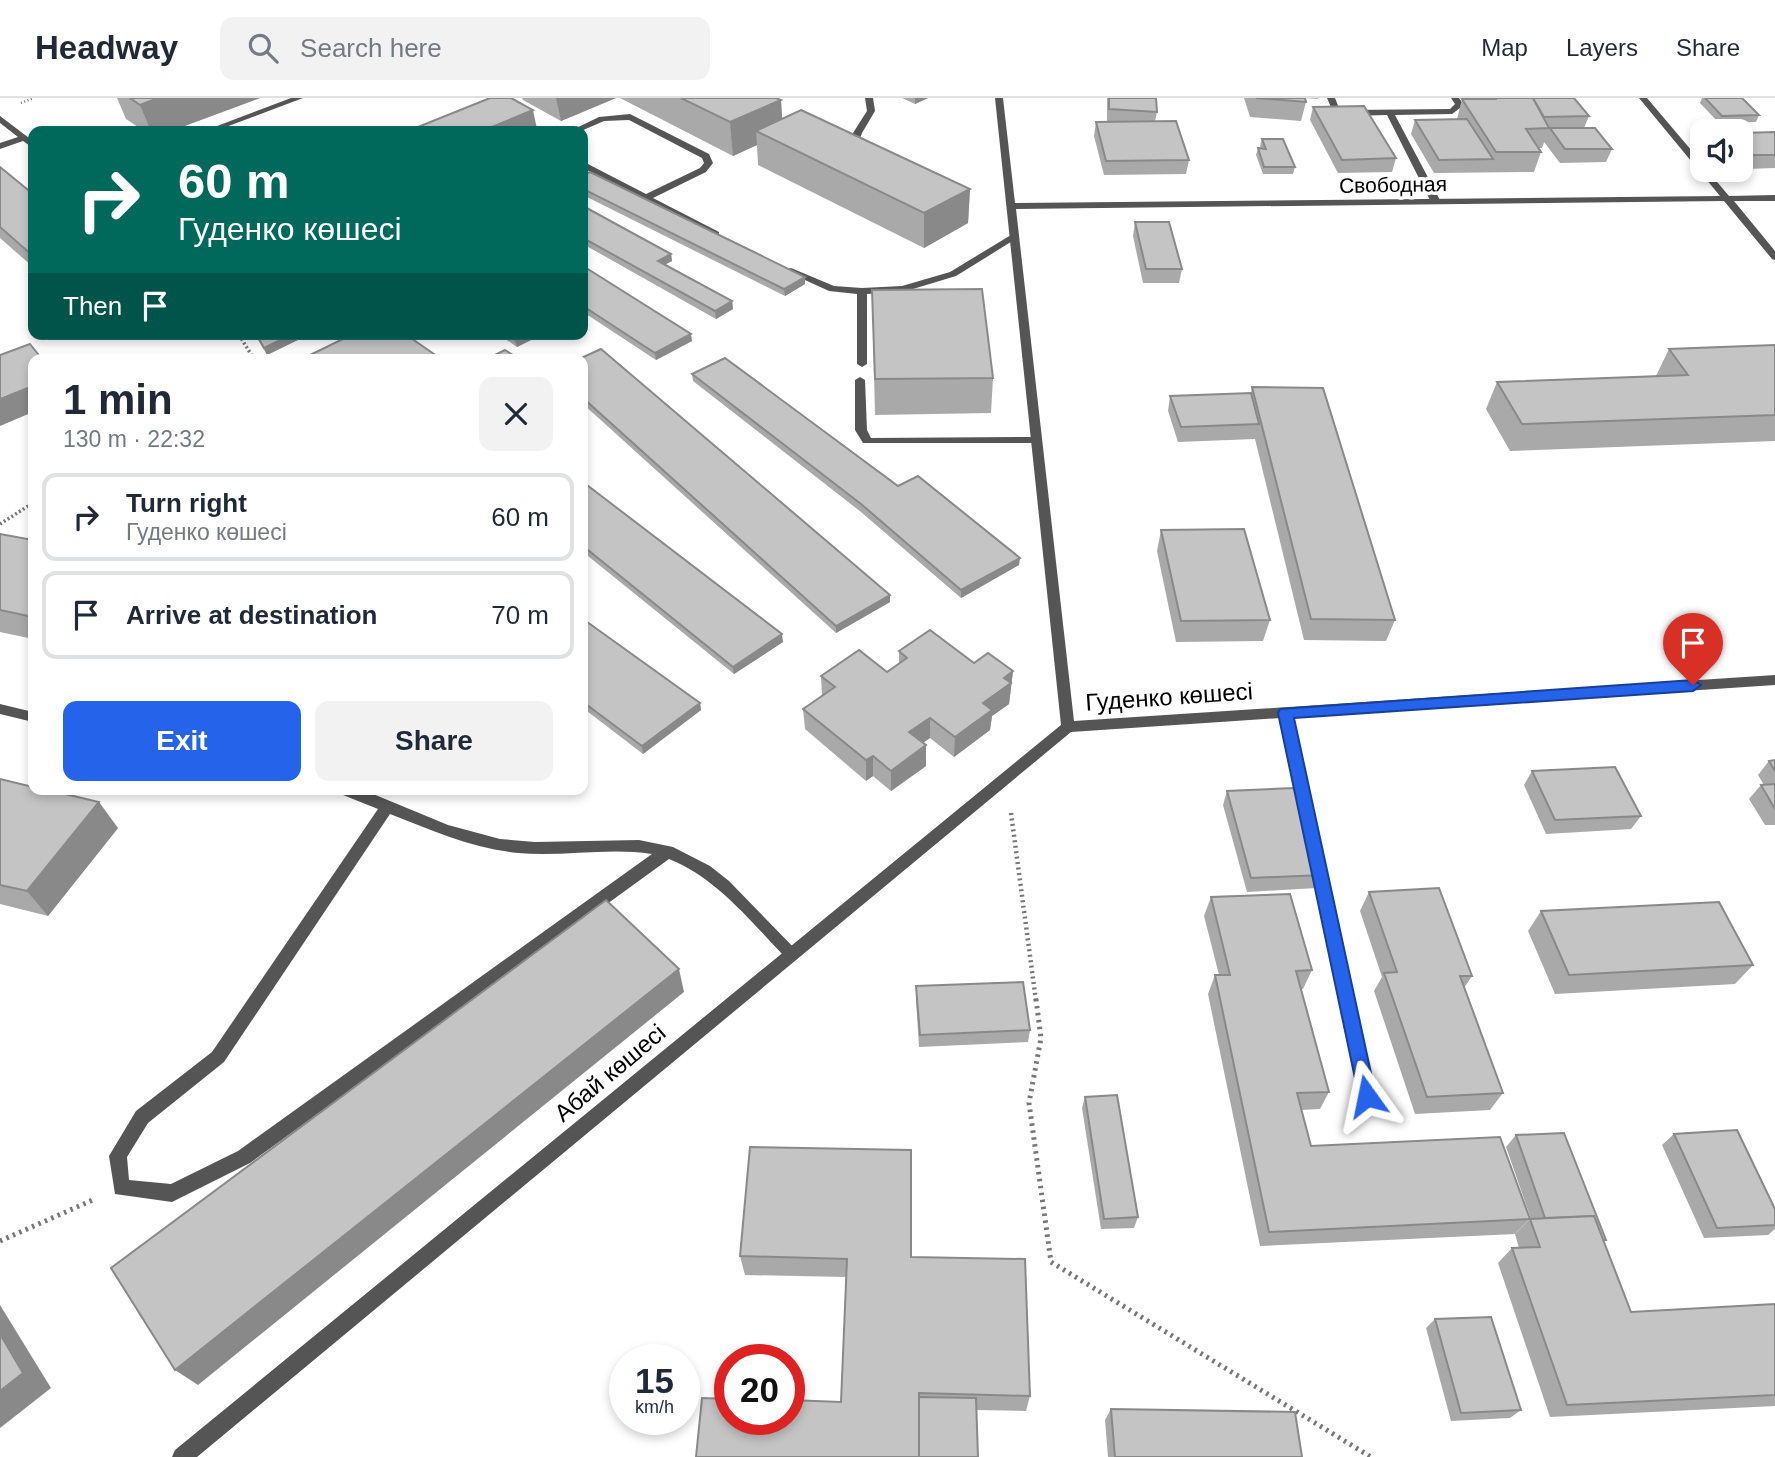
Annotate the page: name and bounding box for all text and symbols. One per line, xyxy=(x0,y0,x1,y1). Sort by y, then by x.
search box xyxy=(220,17,710,80)
text: Headway xyxy=(35,29,178,66)
icon: search xyxy=(244,29,282,67)
text: Search here xyxy=(300,33,442,63)
text: Map xyxy=(1481,34,1528,61)
text: Layers xyxy=(1566,34,1638,61)
text: Share xyxy=(1676,34,1740,61)
map controls xyxy=(1690,119,1753,182)
button: sound xyxy=(1690,119,1753,182)
icon: right xyxy=(63,154,154,245)
text: 60 m xyxy=(178,154,290,208)
street label: Свободная xyxy=(1339,172,1447,197)
text: Гуденко көшесі xyxy=(178,211,402,247)
icon: arrive xyxy=(136,287,174,325)
text: Then xyxy=(63,291,122,321)
text: 1 min xyxy=(63,376,173,423)
button: close xyxy=(479,377,553,451)
text: 130 m · 22:32 xyxy=(63,426,205,452)
text: Turn right xyxy=(126,488,247,518)
icon: right xyxy=(67,498,105,536)
text: 60 m xyxy=(491,502,549,532)
text: Гуденко көшесі xyxy=(126,519,287,545)
icon: arrive xyxy=(67,596,105,634)
text: Arrive at destination xyxy=(126,600,377,630)
text: 70 m xyxy=(491,600,549,630)
pin xyxy=(1663,613,1723,685)
icon: arrive xyxy=(1674,624,1712,662)
street label: Гуденко көшесі xyxy=(1084,677,1254,716)
button: Exit xyxy=(63,701,301,781)
button: Share xyxy=(315,701,553,781)
street label: Абай көшесі xyxy=(549,1018,671,1127)
position arrow xyxy=(1330,1059,1404,1133)
speed limit sign: 20 xyxy=(714,1344,805,1435)
text: 15 xyxy=(635,1361,674,1400)
text: km/h xyxy=(635,1397,674,1417)

